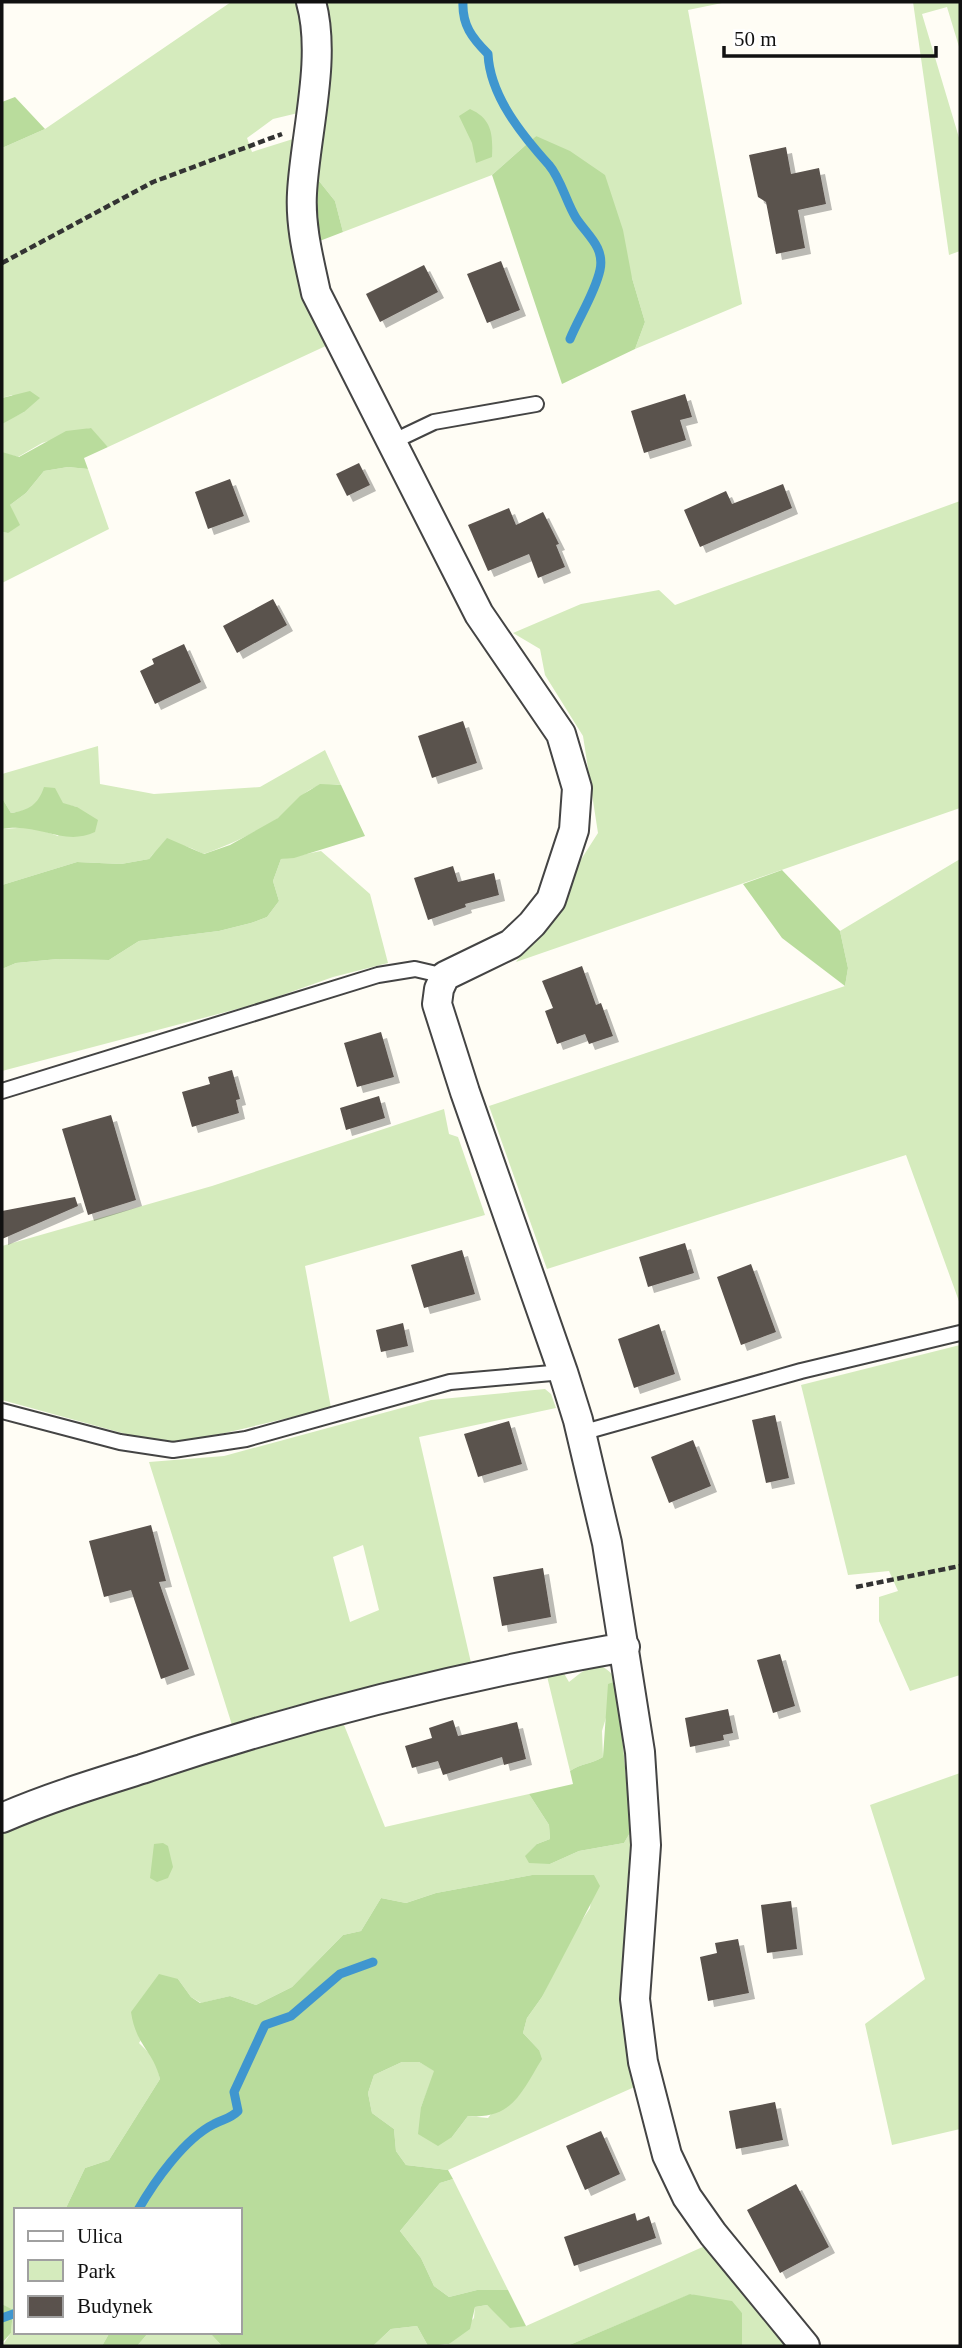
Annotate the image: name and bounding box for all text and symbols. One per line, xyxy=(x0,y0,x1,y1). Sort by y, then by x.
scale bar xyxy=(724,14,936,58)
text: 50 m xyxy=(734,27,777,51)
legend xyxy=(14,2208,242,2334)
text: Ulica xyxy=(77,2224,123,2248)
text: Park xyxy=(77,2259,116,2283)
text: Budynek xyxy=(77,2294,153,2318)

